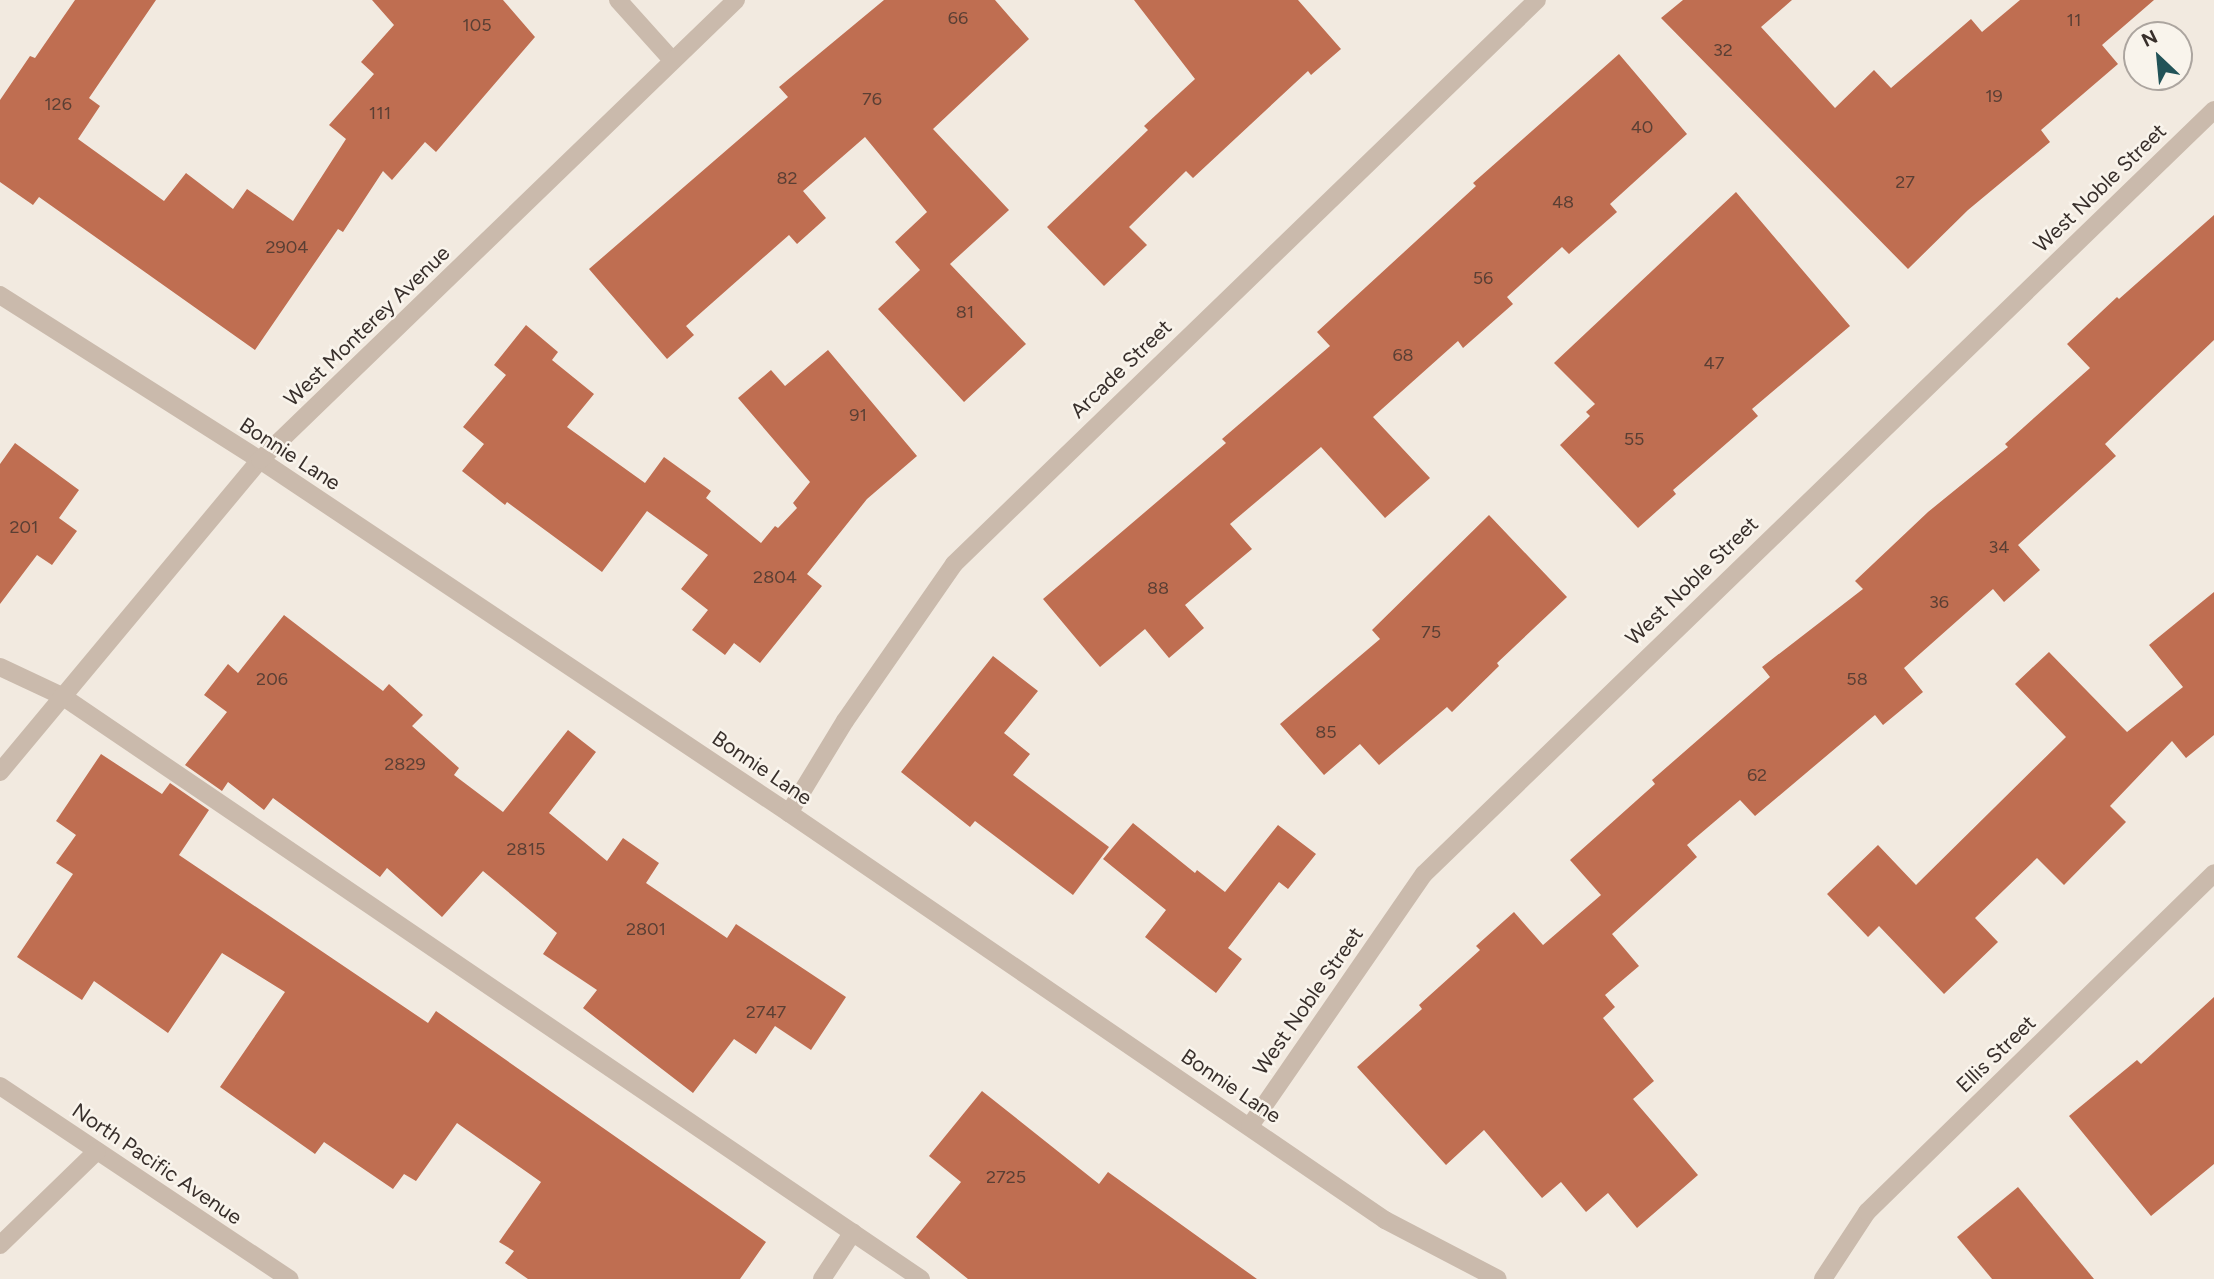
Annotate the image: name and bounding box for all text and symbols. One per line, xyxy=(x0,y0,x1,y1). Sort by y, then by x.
house number: 66 xyxy=(948,7,968,29)
house number: 11 xyxy=(2067,9,2081,31)
house number: 105 xyxy=(462,14,492,36)
north arrow xyxy=(2123,21,2193,91)
text: N xyxy=(2138,25,2161,52)
house number: 32 xyxy=(1713,39,1733,61)
house number: 19 xyxy=(1985,85,2003,107)
house number: 76 xyxy=(862,88,882,110)
house number: 126 xyxy=(44,93,72,115)
house number: 111 xyxy=(369,102,391,124)
house number: 40 xyxy=(1631,116,1653,138)
street label: West Noble Street xyxy=(2028,118,2172,258)
house number: 82 xyxy=(776,167,798,189)
house number: 27 xyxy=(1895,171,1915,193)
house number: 48 xyxy=(1552,191,1574,213)
house number: 2904 xyxy=(266,236,308,258)
street label: West Monterey Avenue xyxy=(279,240,455,412)
house number: 56 xyxy=(1473,267,1493,289)
house number: 81 xyxy=(956,301,974,323)
street label: Arcade Street xyxy=(1065,314,1177,424)
house number: 68 xyxy=(1392,344,1414,366)
house number: 47 xyxy=(1704,352,1724,374)
house number: 91 xyxy=(849,404,867,426)
street label: Bonnie Lane xyxy=(235,412,345,496)
house number: 55 xyxy=(1624,428,1644,450)
street label: West Noble Street xyxy=(1620,511,1764,651)
house number: 201 xyxy=(9,516,39,538)
house number: 34 xyxy=(1989,536,2009,558)
house number: 2804 xyxy=(753,566,797,588)
house number: 88 xyxy=(1147,577,1169,599)
house number: 36 xyxy=(1929,591,1949,613)
house number: 75 xyxy=(1421,621,1441,643)
house number: 206 xyxy=(256,668,288,690)
house number: 58 xyxy=(1846,668,1868,690)
house number: 85 xyxy=(1315,721,1337,743)
street label: Bonnie Lane xyxy=(707,725,817,811)
house number: 2829 xyxy=(384,753,426,775)
house number: 62 xyxy=(1747,764,1767,786)
house number: 2815 xyxy=(507,838,545,860)
house number: 2801 xyxy=(626,918,666,940)
street label: West Noble Street xyxy=(1248,922,1368,1080)
house number: 2747 xyxy=(746,1001,786,1023)
street label: Ellis Street xyxy=(1951,1010,2041,1098)
street label: Bonnie Lane xyxy=(1176,1043,1286,1129)
street label: North Pacific Avenue xyxy=(67,1098,247,1230)
house number: 2725 xyxy=(986,1166,1026,1188)

